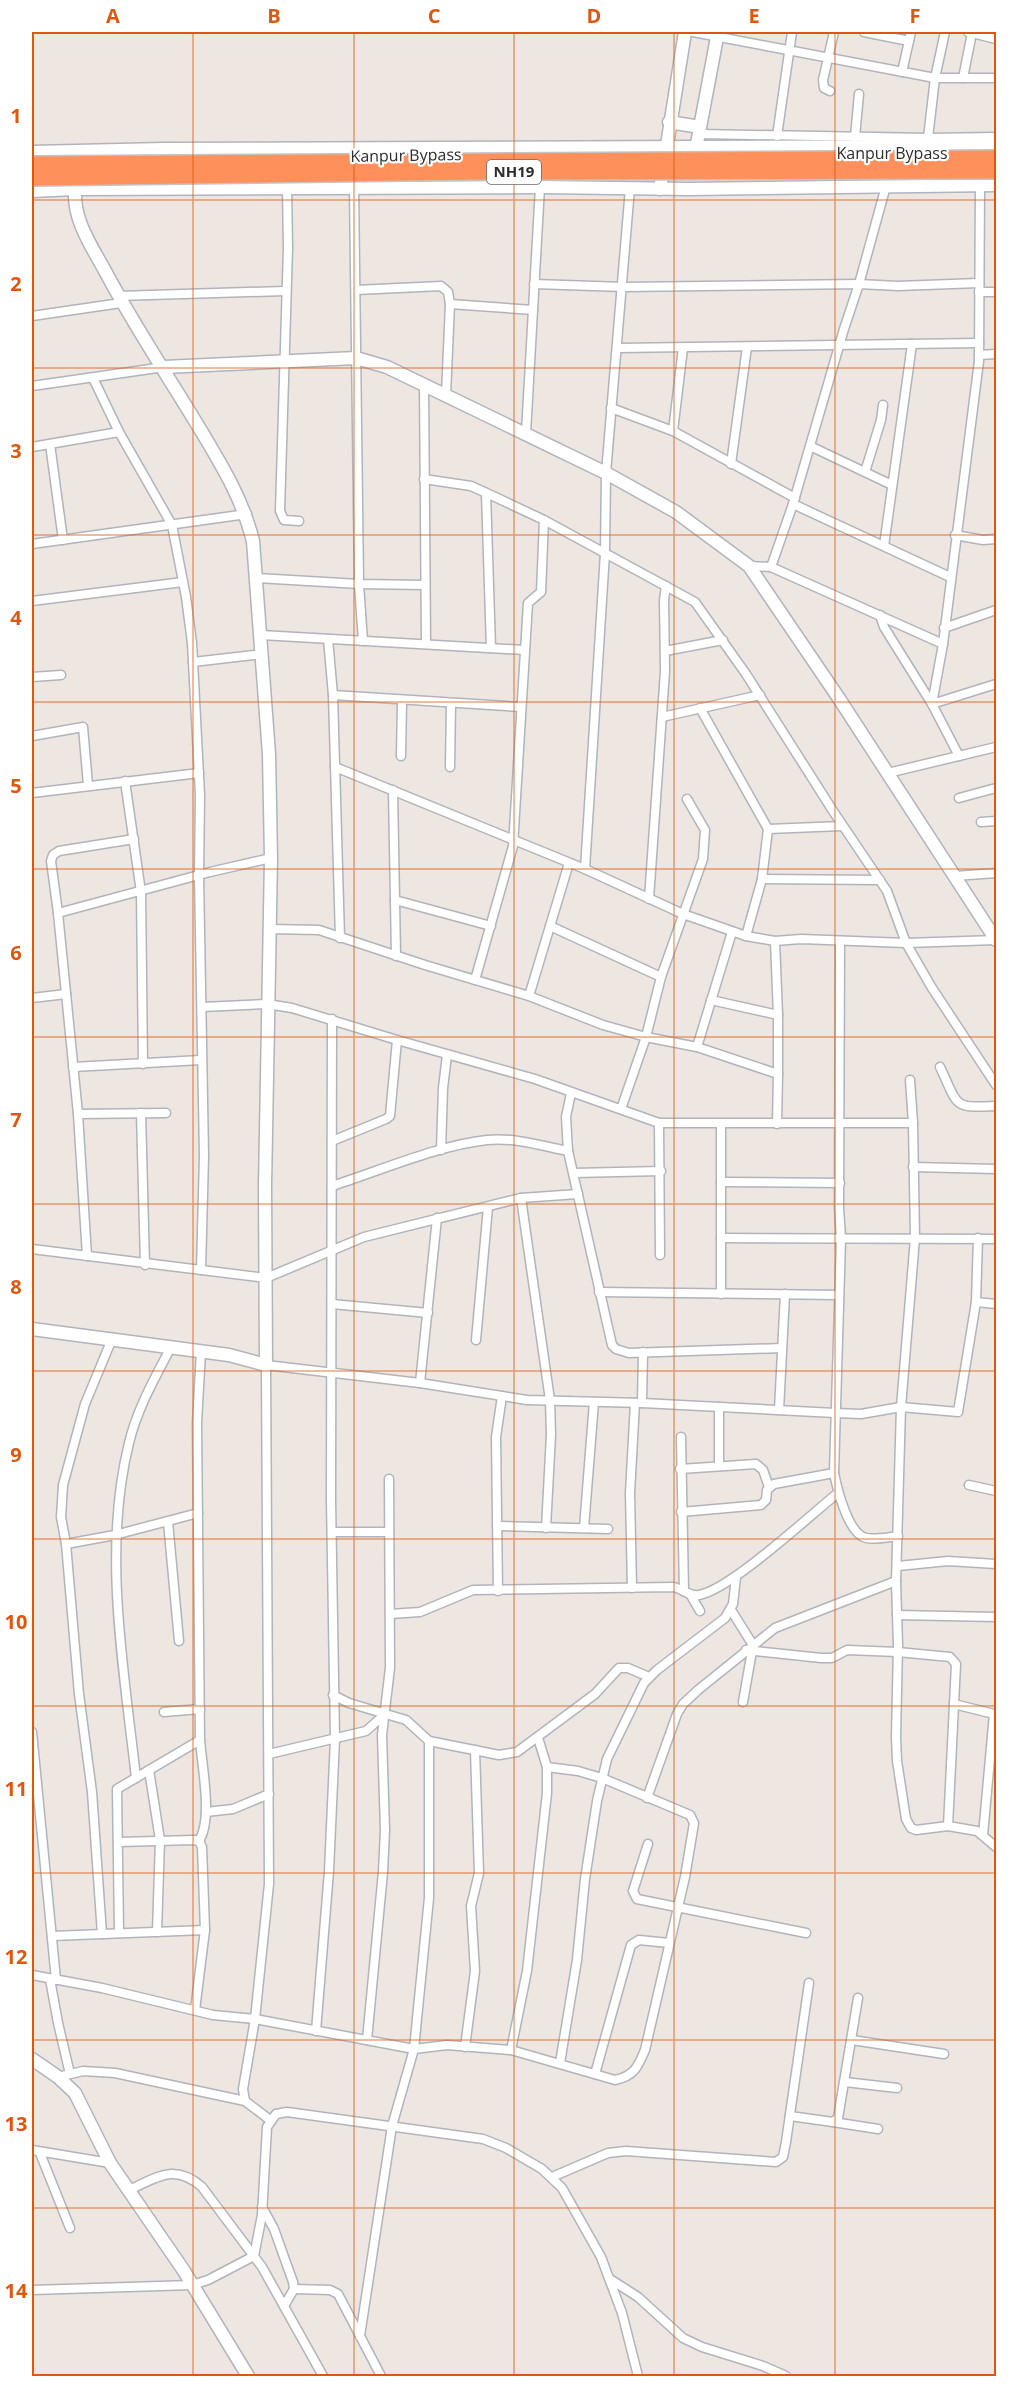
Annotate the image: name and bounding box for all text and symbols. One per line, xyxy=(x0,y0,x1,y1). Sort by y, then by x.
text: A xyxy=(106,2,120,29)
text: B xyxy=(267,2,281,29)
text: C xyxy=(428,2,441,29)
text: D xyxy=(587,2,601,29)
text: E xyxy=(748,2,760,29)
text: F xyxy=(910,2,920,29)
text: 1 xyxy=(10,102,22,129)
street label: Kanpur Bypass xyxy=(836,142,948,164)
street label: Kanpur Bypass xyxy=(350,143,462,167)
road number: NH19 xyxy=(487,160,541,184)
text: 2 xyxy=(10,270,22,297)
text: 3 xyxy=(10,437,22,464)
text: 4 xyxy=(10,604,22,631)
text: 5 xyxy=(10,772,22,799)
text: 6 xyxy=(10,939,22,966)
text: 7 xyxy=(10,1106,22,1133)
text: 8 xyxy=(10,1273,22,1300)
text: 9 xyxy=(10,1441,22,1468)
text: 10 xyxy=(5,1608,27,1635)
text: 11 xyxy=(5,1775,27,1802)
text: 12 xyxy=(5,1943,27,1970)
text: 13 xyxy=(5,2110,27,2137)
text: 14 xyxy=(5,2277,28,2304)

